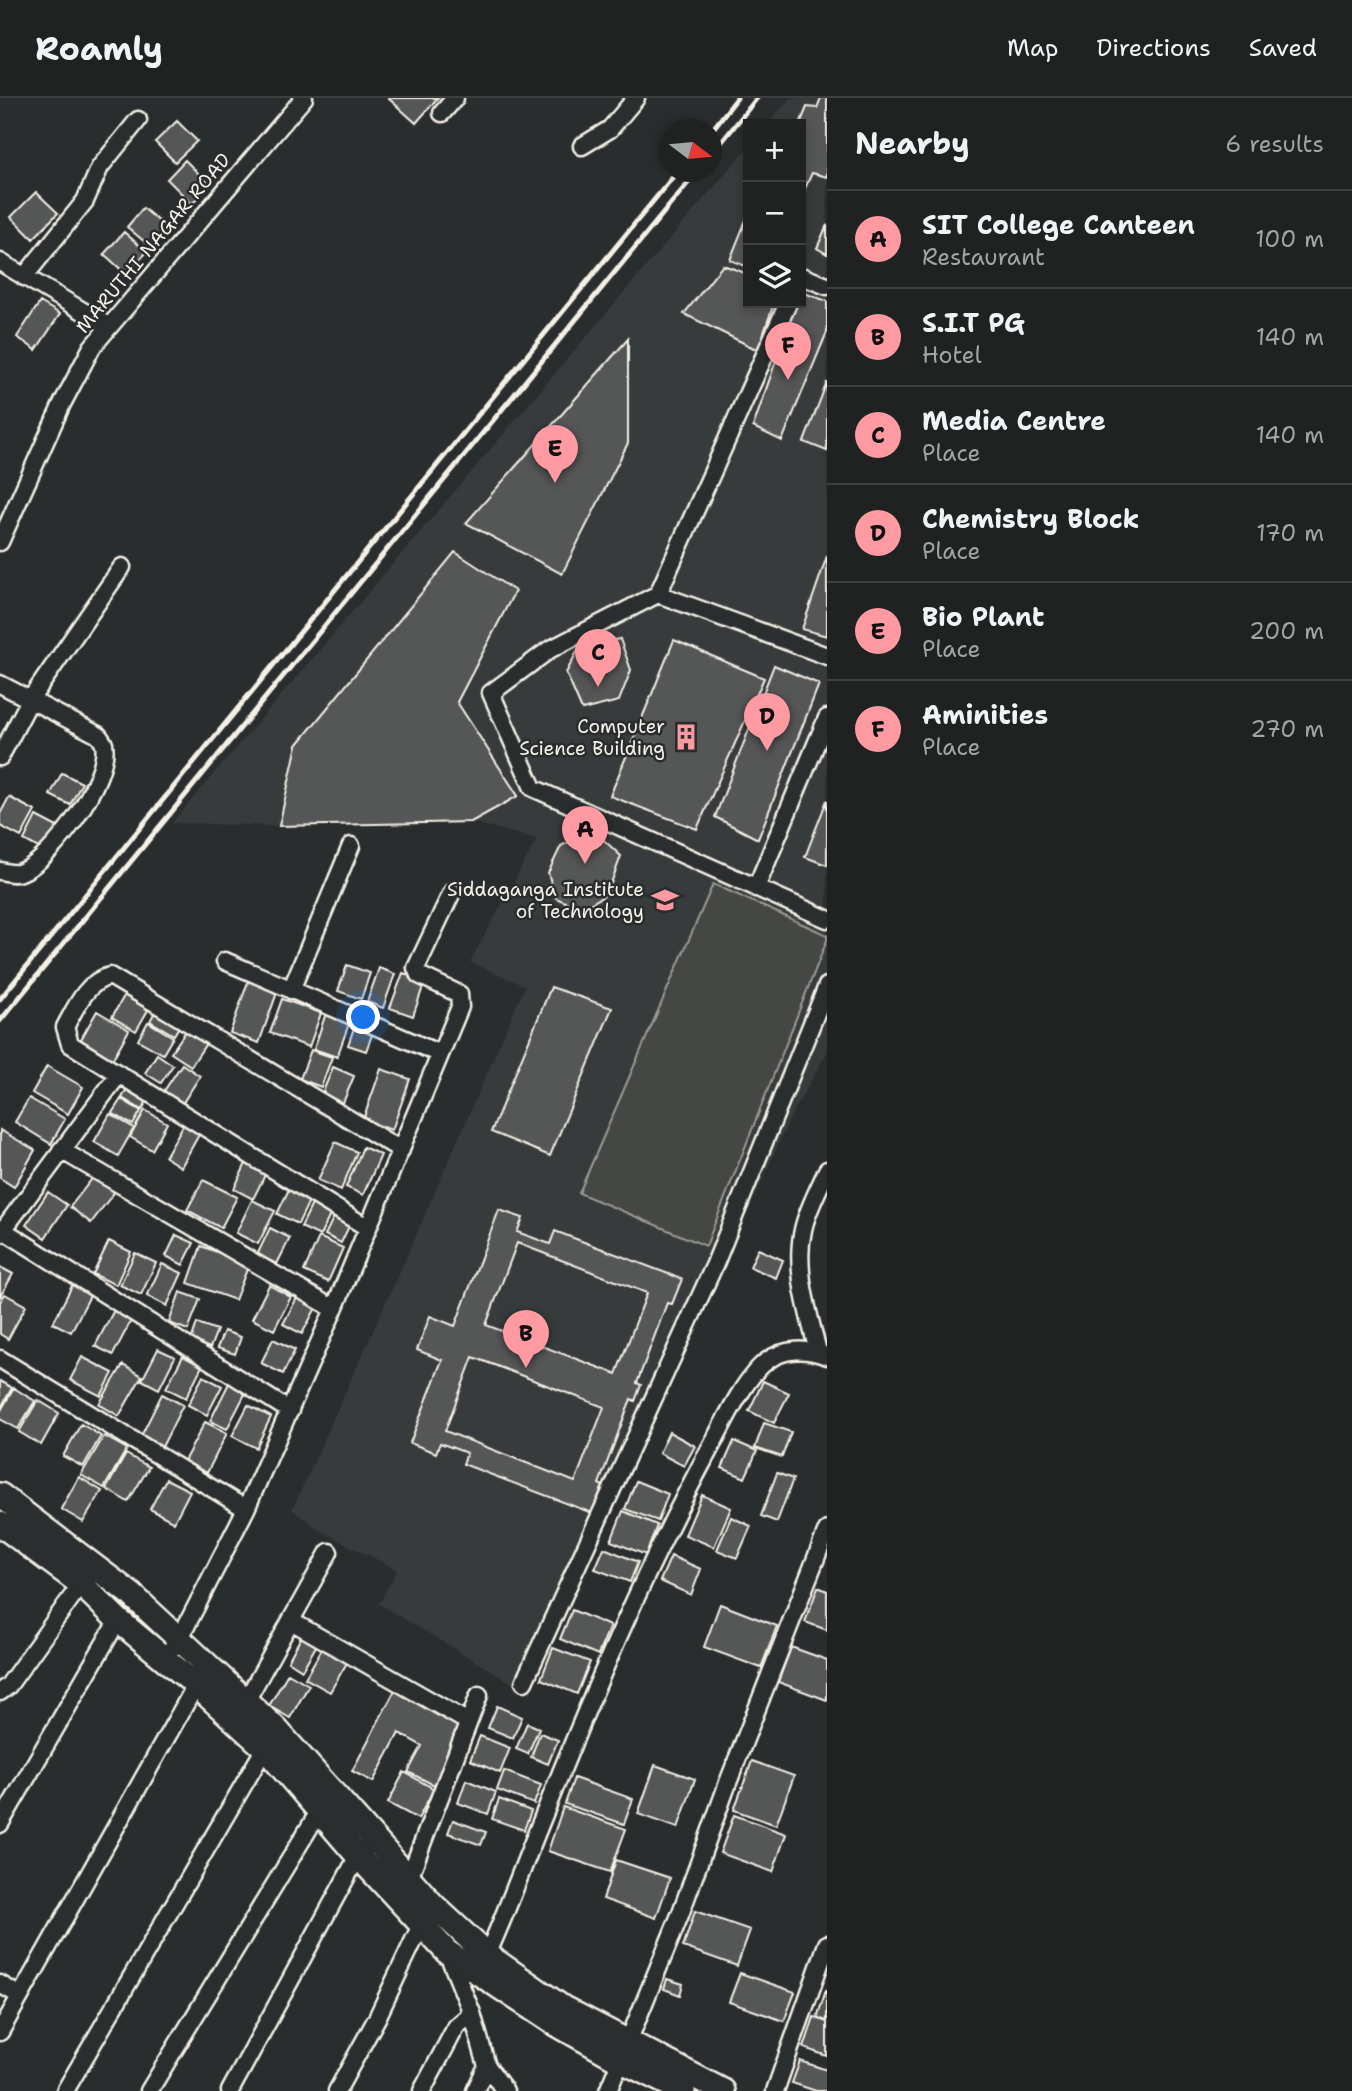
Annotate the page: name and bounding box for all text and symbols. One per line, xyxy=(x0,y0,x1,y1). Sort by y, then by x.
text: Roamly xyxy=(35,26,163,71)
text: Map xyxy=(1007,32,1058,64)
text: Directions xyxy=(1096,32,1211,64)
text: Saved xyxy=(1249,32,1317,64)
north arrow xyxy=(659,119,722,182)
map controls xyxy=(743,119,806,308)
button: + xyxy=(743,119,806,182)
text: Nearby xyxy=(855,123,970,164)
text: 6 results xyxy=(1225,129,1324,159)
street label: MARUTHI NAGAR ROAD xyxy=(70,148,236,338)
button: − xyxy=(743,182,806,245)
text: SIT College Canteen xyxy=(922,207,1195,242)
text: A xyxy=(869,224,887,254)
text: 100 m xyxy=(1255,224,1324,254)
text: Restaurant xyxy=(922,242,1045,272)
button: layers xyxy=(743,245,806,308)
text: S.I.T PG xyxy=(922,305,1025,340)
pin: F xyxy=(765,322,811,380)
text: B xyxy=(871,322,885,352)
text: 140 m xyxy=(1256,322,1324,352)
text: Hotel xyxy=(922,340,982,370)
text: Media Centre xyxy=(922,403,1106,438)
text: C xyxy=(871,420,885,450)
text: 140 m xyxy=(1256,420,1324,450)
pin: E xyxy=(532,425,578,483)
text: Place xyxy=(922,438,981,468)
text: Chemistry Block xyxy=(922,501,1140,536)
text: D xyxy=(870,518,886,548)
text: 170 m xyxy=(1256,518,1324,548)
text: Place xyxy=(922,536,981,566)
text: Bio Plant xyxy=(922,599,1044,634)
text: E xyxy=(870,616,886,646)
text: 200 m xyxy=(1249,616,1324,646)
pin: C xyxy=(575,629,621,687)
text: Place xyxy=(922,634,981,664)
pin: D xyxy=(744,693,790,751)
text: Aminities xyxy=(922,697,1048,732)
place label: Computer Science Building xyxy=(519,714,665,761)
text: F xyxy=(871,714,885,744)
text: 270 m xyxy=(1250,714,1324,744)
building icon: Computer Science Building xyxy=(671,722,701,752)
text: Place xyxy=(922,732,981,762)
pin: A xyxy=(562,806,608,864)
place label: Siddaganga Institute of Technology xyxy=(447,877,644,924)
school or university icon: Siddaganga Institute of Technology xyxy=(650,885,680,915)
your location xyxy=(346,1000,380,1034)
pin: B xyxy=(503,1310,549,1368)

